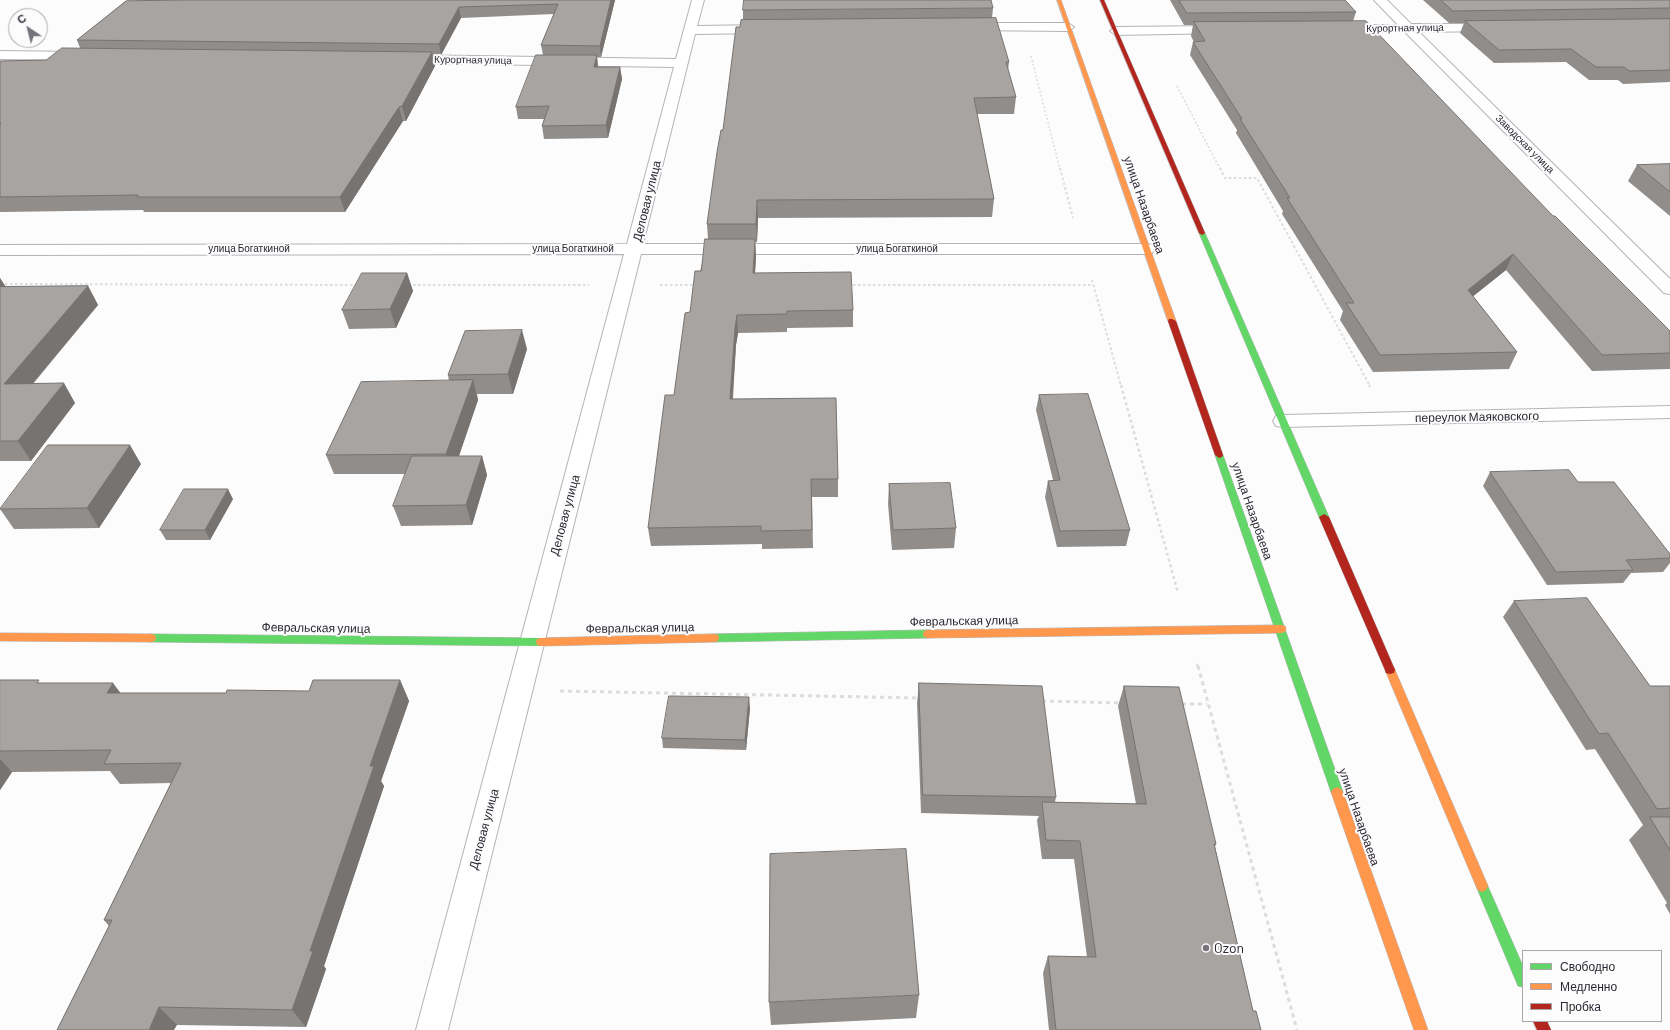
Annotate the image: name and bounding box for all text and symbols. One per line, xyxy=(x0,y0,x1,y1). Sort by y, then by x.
north arrow xyxy=(8,8,48,48)
text: С xyxy=(14,11,28,26)
street label: Курортная улица xyxy=(1366,21,1444,35)
street label: Курортная улица xyxy=(434,53,512,67)
street label: Заводская улица xyxy=(1493,112,1557,176)
street label: улица Назарбаева xyxy=(1121,154,1167,256)
street label: Деловая улица xyxy=(630,159,664,243)
street label: улица Богаткиной xyxy=(208,243,290,255)
street label: улица Богаткиной xyxy=(532,243,614,255)
street label: улица Богаткиной xyxy=(856,243,938,255)
street label: переулок Маяковского xyxy=(1415,409,1539,425)
street label: улица Назарбаева xyxy=(1229,460,1275,562)
street label: Деловая улица xyxy=(547,473,583,557)
street label: Февральская улица xyxy=(909,613,1019,629)
street label: Февральская улица xyxy=(261,620,371,636)
street label: Февральская улица xyxy=(585,620,695,636)
street label: улица Назарбаева xyxy=(1336,766,1382,868)
street label: Деловая улица xyxy=(466,787,502,871)
place label: Ozon xyxy=(1214,940,1244,956)
marker: Ozon xyxy=(1201,943,1211,953)
legend xyxy=(1522,950,1662,1022)
text: Свободно xyxy=(1560,959,1615,973)
text: Медленно xyxy=(1560,979,1617,993)
text: Пробка xyxy=(1560,999,1601,1013)

